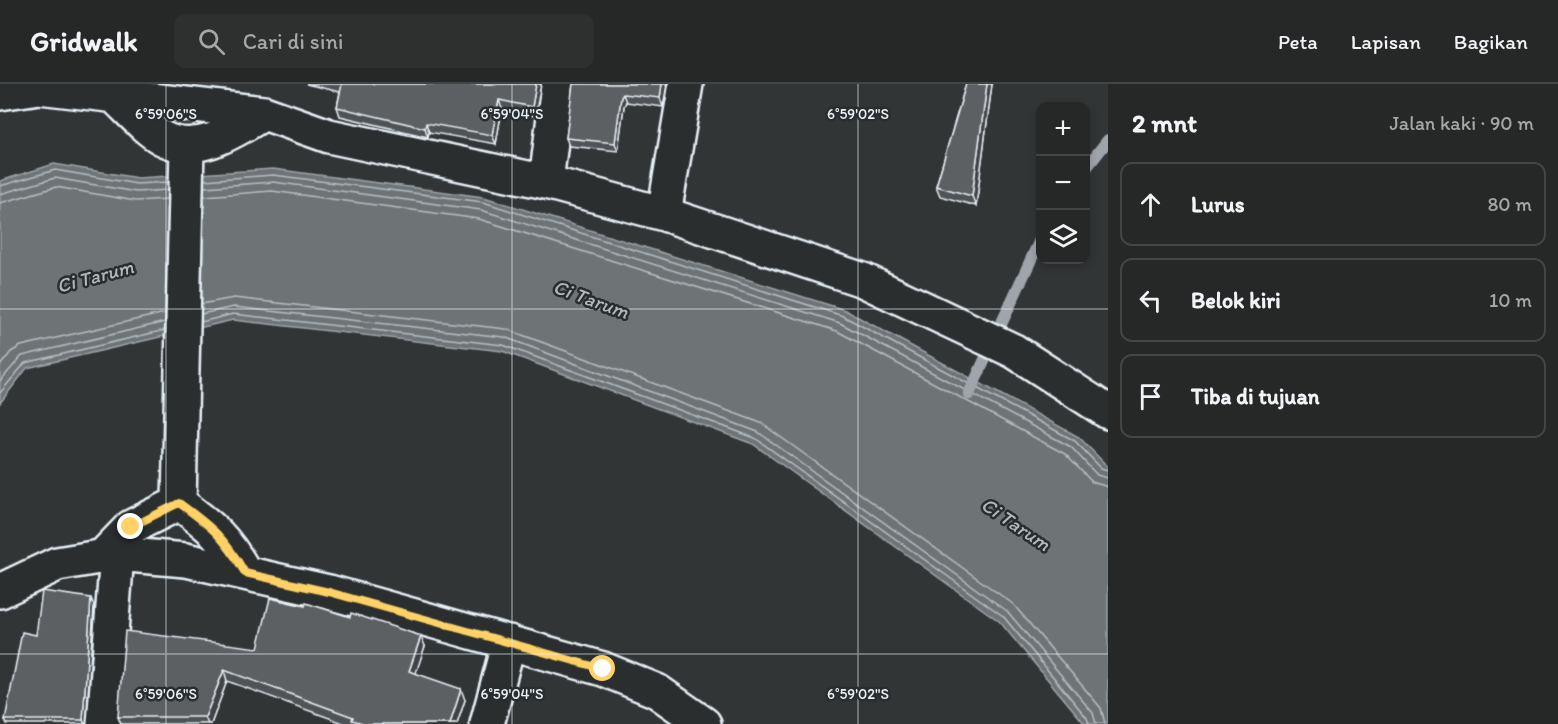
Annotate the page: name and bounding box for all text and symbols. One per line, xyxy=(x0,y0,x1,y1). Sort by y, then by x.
search box xyxy=(174,14,594,68)
text: Gridwalk xyxy=(30,24,138,58)
icon: search xyxy=(195,25,228,58)
text: Cari di sini xyxy=(243,28,343,55)
text: Peta xyxy=(1278,29,1318,54)
text: Lapisan xyxy=(1351,29,1421,54)
text: Bagikan xyxy=(1454,29,1528,54)
map controls xyxy=(1036,102,1090,264)
button: + xyxy=(1036,102,1090,156)
text: 6°59'06"S xyxy=(135,105,197,123)
text: 6°59'04"S xyxy=(480,105,544,123)
text: 6°59'02"S xyxy=(827,105,889,123)
text: 2 mnt xyxy=(1132,107,1197,139)
text: Jalan kaki · 90 m xyxy=(1390,111,1534,135)
button: − xyxy=(1036,156,1090,210)
icon: ahead xyxy=(1134,188,1167,221)
text: Lurus xyxy=(1191,191,1245,218)
text: 80 m xyxy=(1487,192,1532,216)
button: layers xyxy=(1036,210,1090,264)
water label: Ci Tarum xyxy=(54,254,137,298)
water label: Ci Tarum xyxy=(550,274,633,324)
icon: left xyxy=(1134,284,1167,317)
text: Belok kiri xyxy=(1191,287,1281,314)
text: 10 m xyxy=(1489,288,1532,312)
icon: arrive xyxy=(1134,380,1167,413)
text: Tiba di tujuan xyxy=(1191,383,1320,410)
water label: Ci Tarum xyxy=(977,492,1056,556)
route end xyxy=(117,513,143,539)
route start xyxy=(589,655,615,681)
text: 6°59'06"S xyxy=(135,685,197,703)
text: 6°59'04"S xyxy=(480,685,544,703)
text: 6°59'02"S xyxy=(827,685,889,703)

